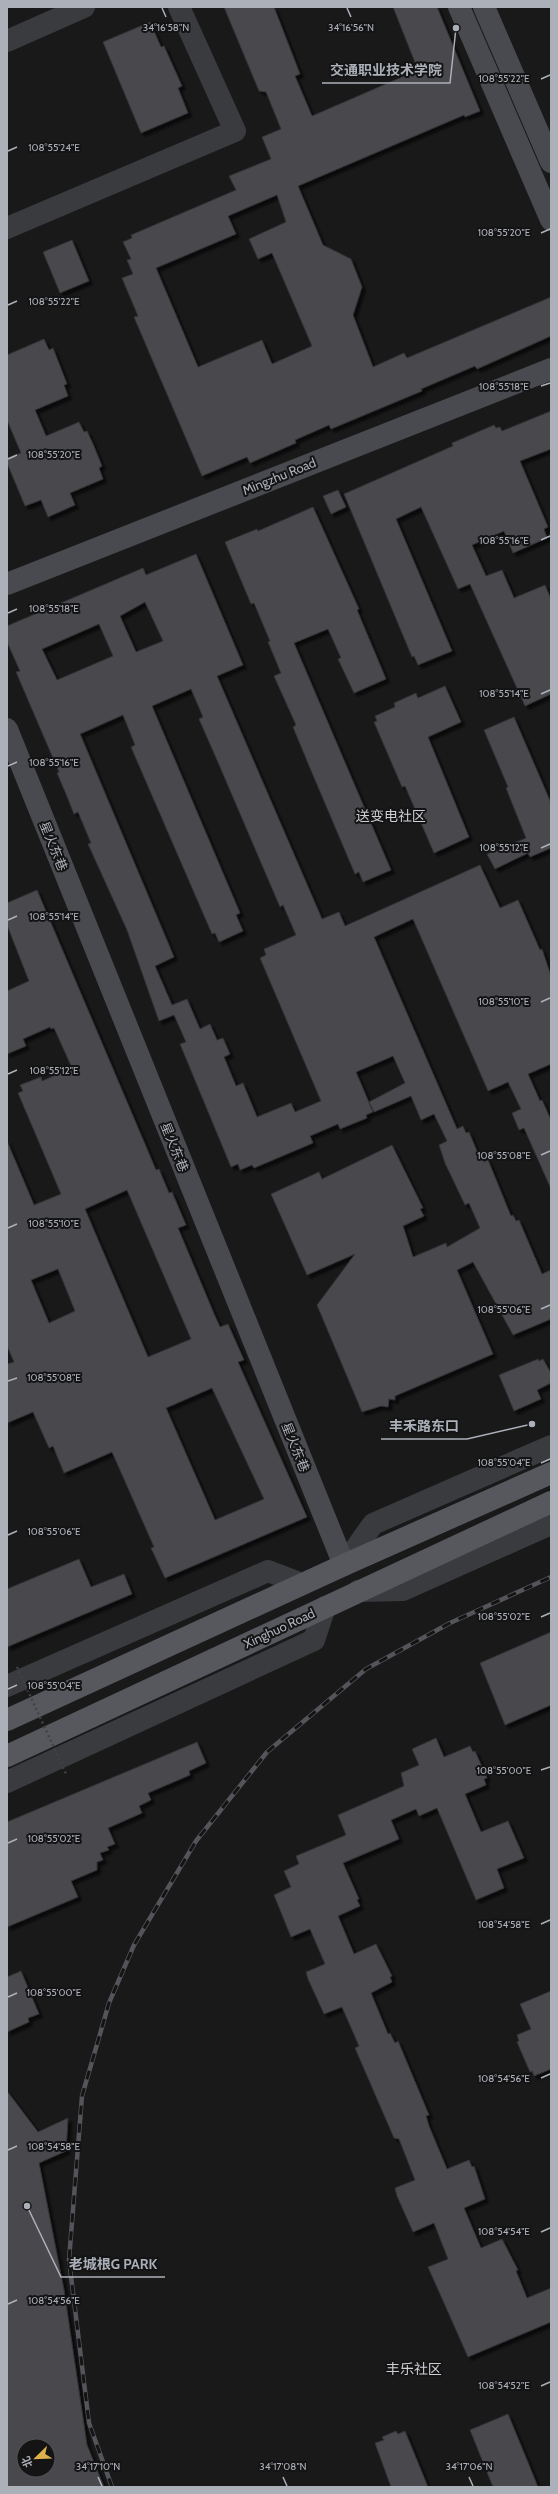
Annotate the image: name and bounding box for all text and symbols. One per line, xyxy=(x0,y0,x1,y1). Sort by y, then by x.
text: 34°16'58"N xyxy=(143,21,189,34)
text: 34°16'56"N xyxy=(328,21,374,34)
callout: 交通职业技术学院 xyxy=(322,57,450,83)
text: 交通职业技术学院 xyxy=(330,61,442,79)
text: 108°55'22"E xyxy=(479,72,530,85)
text: 108°55'24"E xyxy=(28,141,80,154)
text: 108°55'20"E xyxy=(478,226,531,239)
text: 108°55'22"E xyxy=(29,295,80,308)
text: 108°55'18"E xyxy=(479,380,529,393)
text: 108°55'20"E xyxy=(28,448,81,461)
street label: Mingzhu Road xyxy=(240,454,318,498)
text: 108°55'16"E xyxy=(479,534,529,547)
text: 108°55'18"E xyxy=(29,602,79,615)
text: 108°55'14"E xyxy=(479,687,529,700)
text: 108°55'16"E xyxy=(29,756,79,769)
district label: 送变电社区 xyxy=(356,807,426,825)
street label: 星火东巷 xyxy=(37,819,71,873)
text: 108°55'12"E xyxy=(479,841,529,854)
text: 108°55'14"E xyxy=(29,910,79,923)
text: 108°55'10"E xyxy=(479,995,530,1008)
text: 108°55'12"E xyxy=(29,1064,79,1077)
street label: 星火东巷 xyxy=(158,1120,192,1174)
text: 108°55'08"E xyxy=(477,1149,531,1162)
text: 108°55'10"E xyxy=(29,1217,80,1230)
text: 108°55'06"E xyxy=(477,1303,531,1316)
text: 108°55'08"E xyxy=(27,1371,81,1384)
callout: 丰禾路东口 xyxy=(381,1413,467,1439)
text: 丰禾路东口 xyxy=(389,1417,459,1435)
street label: 星火东巷 xyxy=(279,1420,313,1474)
text: 108°55'04"E xyxy=(477,1456,531,1469)
text: 108°55'06"E xyxy=(27,1525,81,1538)
street label: Xinghuo Road xyxy=(241,1605,317,1651)
text: 108°55'02"E xyxy=(478,1610,531,1623)
text: 108°55'04"E xyxy=(27,1679,81,1692)
text: 108°55'00"E xyxy=(477,1764,532,1777)
text: 108°55'02"E xyxy=(28,1832,81,1845)
text: 108°54'58"E xyxy=(478,1918,531,1931)
text: 108°55'00"E xyxy=(27,1986,82,1999)
text: 108°54'56"E xyxy=(478,2072,530,2085)
text: 108°54'58"E xyxy=(28,2140,81,2153)
text: 108°54'54"E xyxy=(478,2225,530,2238)
callout: 老城根G PARK xyxy=(61,2251,165,2277)
text: 老城根G PARK xyxy=(69,2255,157,2273)
text: 108°54'56"E xyxy=(28,2294,80,2307)
district label: 丰乐社区 xyxy=(386,2360,442,2378)
text: 108°54'52"E xyxy=(478,2379,530,2392)
north arrow xyxy=(16,2438,56,2478)
text: 北 xyxy=(18,2454,35,2470)
text: 34°17'10"N xyxy=(76,2460,120,2473)
text: 34°17'08"N xyxy=(259,2460,307,2473)
text: 34°17'06"N xyxy=(446,2460,492,2473)

